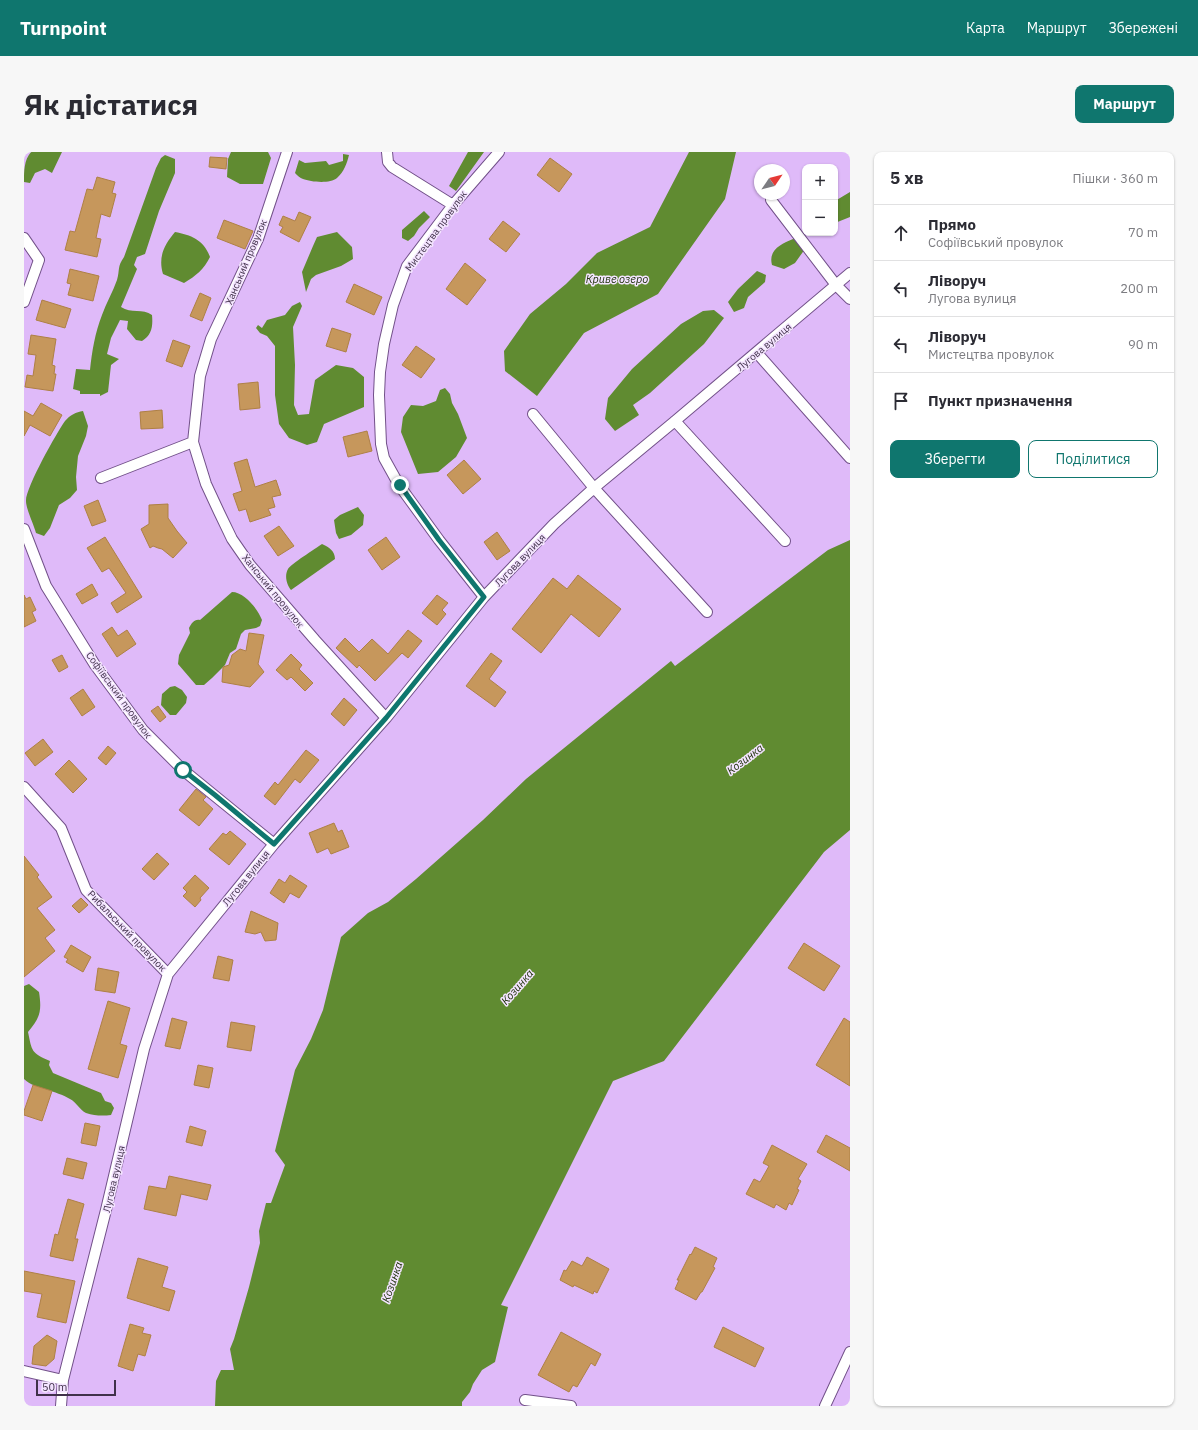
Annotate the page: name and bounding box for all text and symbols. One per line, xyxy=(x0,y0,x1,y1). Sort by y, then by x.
text: Turnpoint xyxy=(20,16,107,40)
text: Карта xyxy=(966,19,1005,37)
text: Маршрут xyxy=(1027,19,1087,37)
text: Збережені xyxy=(1109,19,1178,37)
button: Маршрут xyxy=(1075,85,1174,123)
text: Як дістатися xyxy=(24,86,198,123)
north arrow xyxy=(754,164,790,200)
map controls xyxy=(802,164,838,236)
button: + xyxy=(802,164,838,200)
text: 5 хв xyxy=(890,167,924,189)
text: Пішки · 360 m xyxy=(1072,170,1158,187)
street label: Мистецтва провулок xyxy=(402,188,470,274)
button: − xyxy=(802,200,838,236)
text: Прямо xyxy=(928,215,976,234)
street label: Ханський провулок xyxy=(222,217,270,307)
icon: ahead xyxy=(890,222,912,244)
text: 70 m xyxy=(1128,224,1158,241)
text: Софіївський провулок xyxy=(928,234,1063,251)
text: Ліворуч xyxy=(928,271,986,290)
water label: Криве озеро xyxy=(586,272,648,286)
icon: left xyxy=(890,278,912,300)
text: 200 m xyxy=(1120,280,1158,297)
text: Лугова вулиця xyxy=(928,290,1016,307)
street label: Лугова вулиця xyxy=(734,320,794,374)
text: Ліворуч xyxy=(928,327,986,346)
icon: left xyxy=(890,334,912,356)
text: 90 m xyxy=(1128,336,1158,353)
text: Мистецтва провулок xyxy=(928,346,1054,363)
icon: arrive xyxy=(890,390,912,412)
text: Пункт призначення xyxy=(928,391,1073,410)
button: Зберегти xyxy=(890,440,1020,478)
button: Поділитися xyxy=(1028,440,1158,478)
route end xyxy=(391,476,409,494)
street label: Лугова вулиця xyxy=(492,531,548,589)
street label: Ханський провулок xyxy=(239,551,307,631)
street label: Софіївський провулок xyxy=(83,649,155,741)
water label: Козинка xyxy=(724,741,766,777)
route start xyxy=(174,761,192,779)
street label: Лугова вулиця xyxy=(220,847,272,909)
street label: Рибальський провулок xyxy=(85,888,170,975)
water label: Козинка xyxy=(498,966,536,1008)
street label: Лугова вулиця xyxy=(100,1144,128,1214)
water label: Козинка xyxy=(379,1260,405,1304)
scale bar xyxy=(36,1378,116,1397)
text: 50 m xyxy=(42,1380,67,1394)

